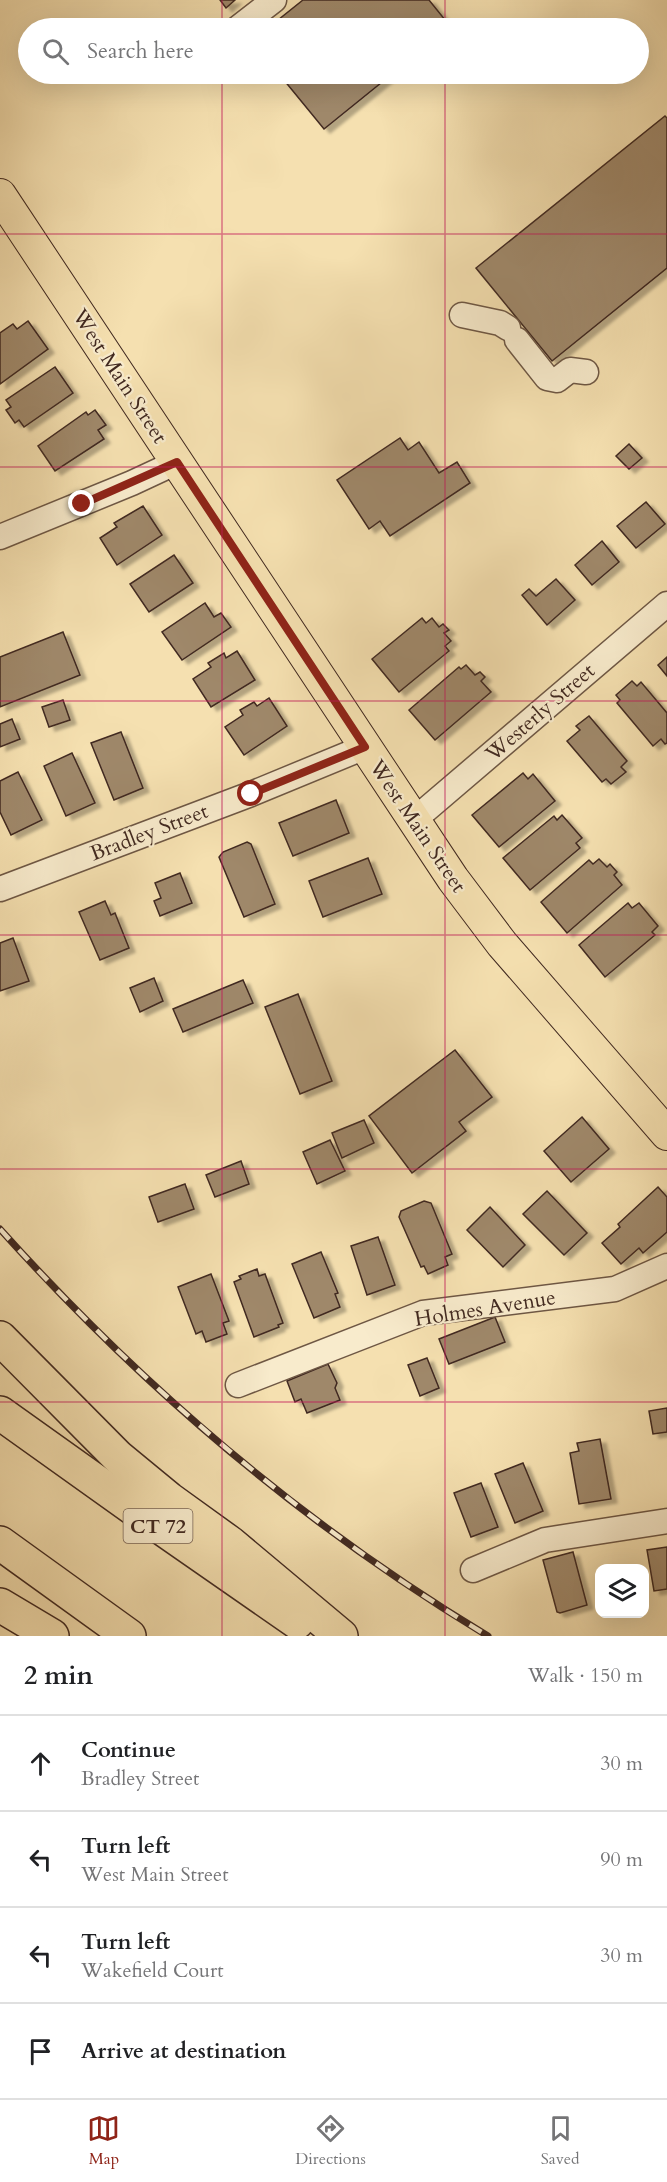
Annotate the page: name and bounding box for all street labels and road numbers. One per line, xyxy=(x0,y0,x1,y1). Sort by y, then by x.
street label: West Main Street xyxy=(65,303,174,449)
street label: Westerly Street xyxy=(479,657,602,769)
street label: West Main Street xyxy=(362,753,473,899)
street label: Bradley Street xyxy=(86,797,213,868)
street label: Holmes Avenue xyxy=(413,1283,558,1334)
road number: CT 72 xyxy=(124,1509,192,1543)

